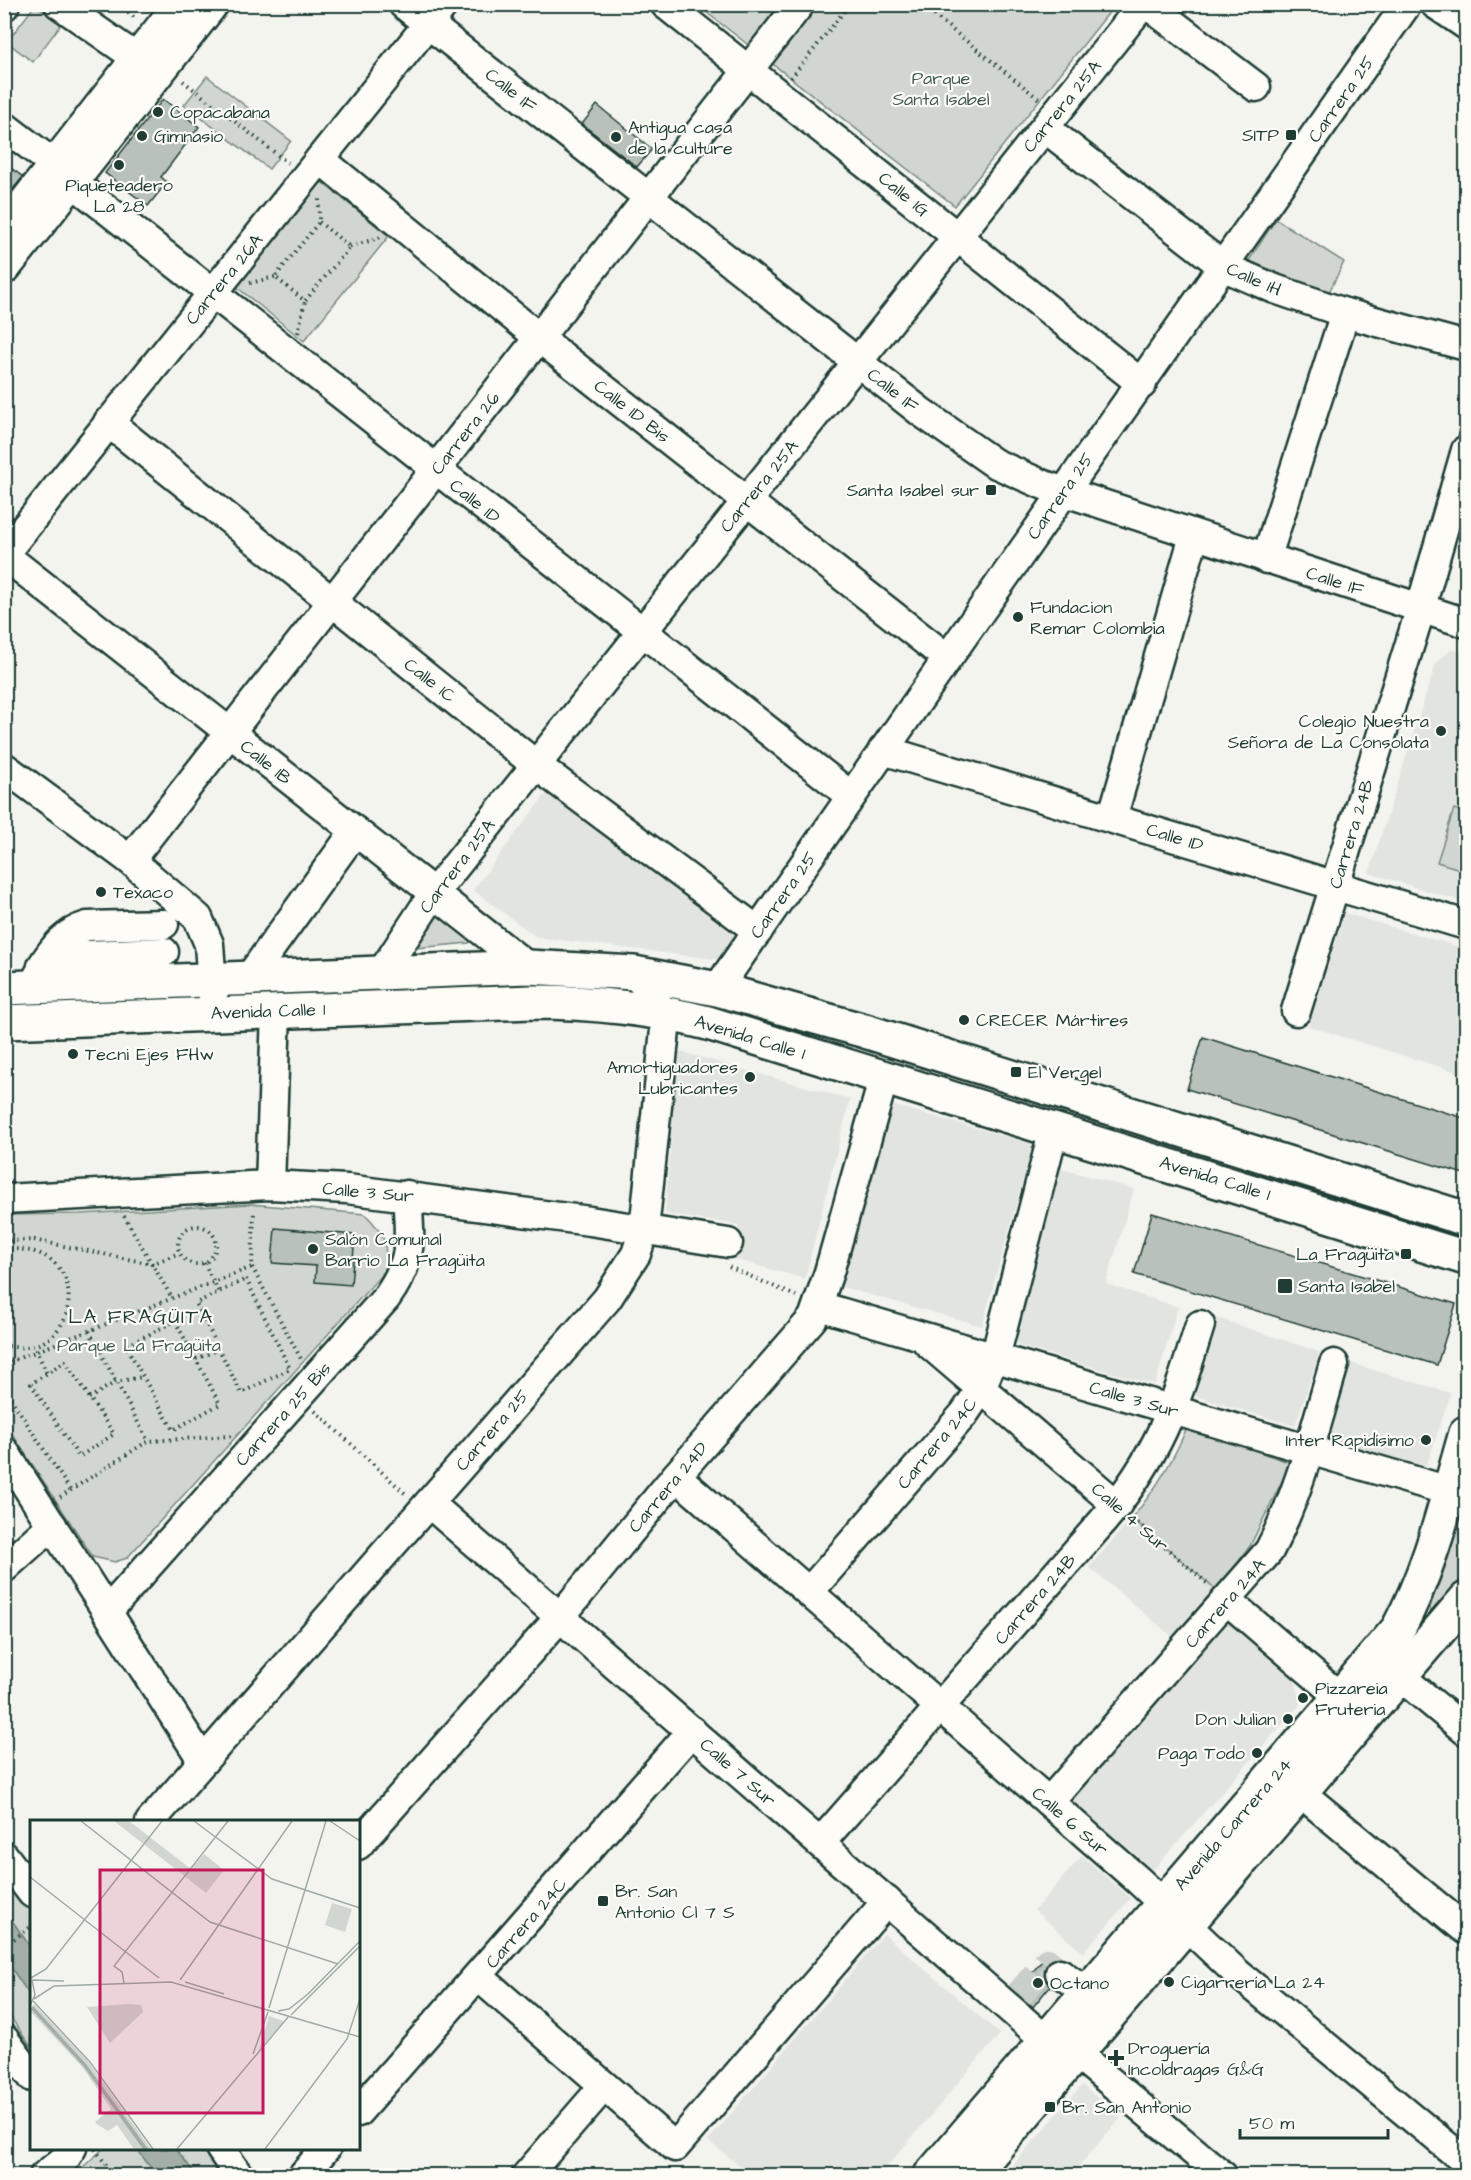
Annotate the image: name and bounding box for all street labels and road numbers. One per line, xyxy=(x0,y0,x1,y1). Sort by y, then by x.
street label: Carrera 25 xyxy=(1302,51,1381,148)
street label: Carrera 25A xyxy=(1017,54,1108,158)
street label: Calle 1F xyxy=(480,62,542,119)
street label: Calle 1G xyxy=(873,166,935,223)
street label: Carrera 26A xyxy=(180,228,269,330)
street label: Calle 1H xyxy=(1222,256,1285,303)
street label: Calle 1F xyxy=(862,362,924,419)
street label: Calle 1D Bis xyxy=(588,374,675,449)
street label: Carrera 26 xyxy=(425,386,506,480)
street label: Carrera 25A xyxy=(714,434,805,538)
street label: Carrera 25 xyxy=(1021,448,1100,545)
street label: Calle 1D xyxy=(444,473,506,530)
street label: Calle 1F xyxy=(1303,560,1367,603)
street label: Calle 1C xyxy=(399,652,461,709)
street label: Calle 1B xyxy=(235,734,297,791)
street label: Carrera 24B xyxy=(1323,776,1380,892)
street label: Carrera 25A xyxy=(414,814,501,919)
street label: Calle 1D xyxy=(1143,817,1207,858)
street label: Carrera 25 xyxy=(744,847,823,944)
street label: Avenida Calle 1 xyxy=(210,997,326,1026)
street label: Avenida Calle 1 xyxy=(691,1009,808,1066)
street label: Avenida Calle 1 xyxy=(1156,1150,1273,1207)
street label: Calle 3 Sur xyxy=(321,1176,415,1209)
street label: Carrera 25 Bis xyxy=(230,1357,337,1472)
street label: Calle 3 Sur xyxy=(1086,1375,1181,1424)
street label: Carrera 25 xyxy=(450,1384,535,1477)
street label: Carrera 24C xyxy=(891,1392,983,1495)
street label: Carrera 24D xyxy=(623,1436,714,1538)
street label: Calle 4 Sur xyxy=(1086,1477,1174,1558)
street label: Carrera 24B xyxy=(989,1548,1082,1650)
street label: Carrera 24A xyxy=(1179,1553,1272,1654)
street label: Calle 7 Sur xyxy=(694,1732,781,1812)
street label: Avenida Carrera 24 xyxy=(1169,1753,1298,1896)
street label: Calle 6 Sur xyxy=(1026,1781,1113,1862)
street label: Carrera 24C xyxy=(480,1872,573,1974)

